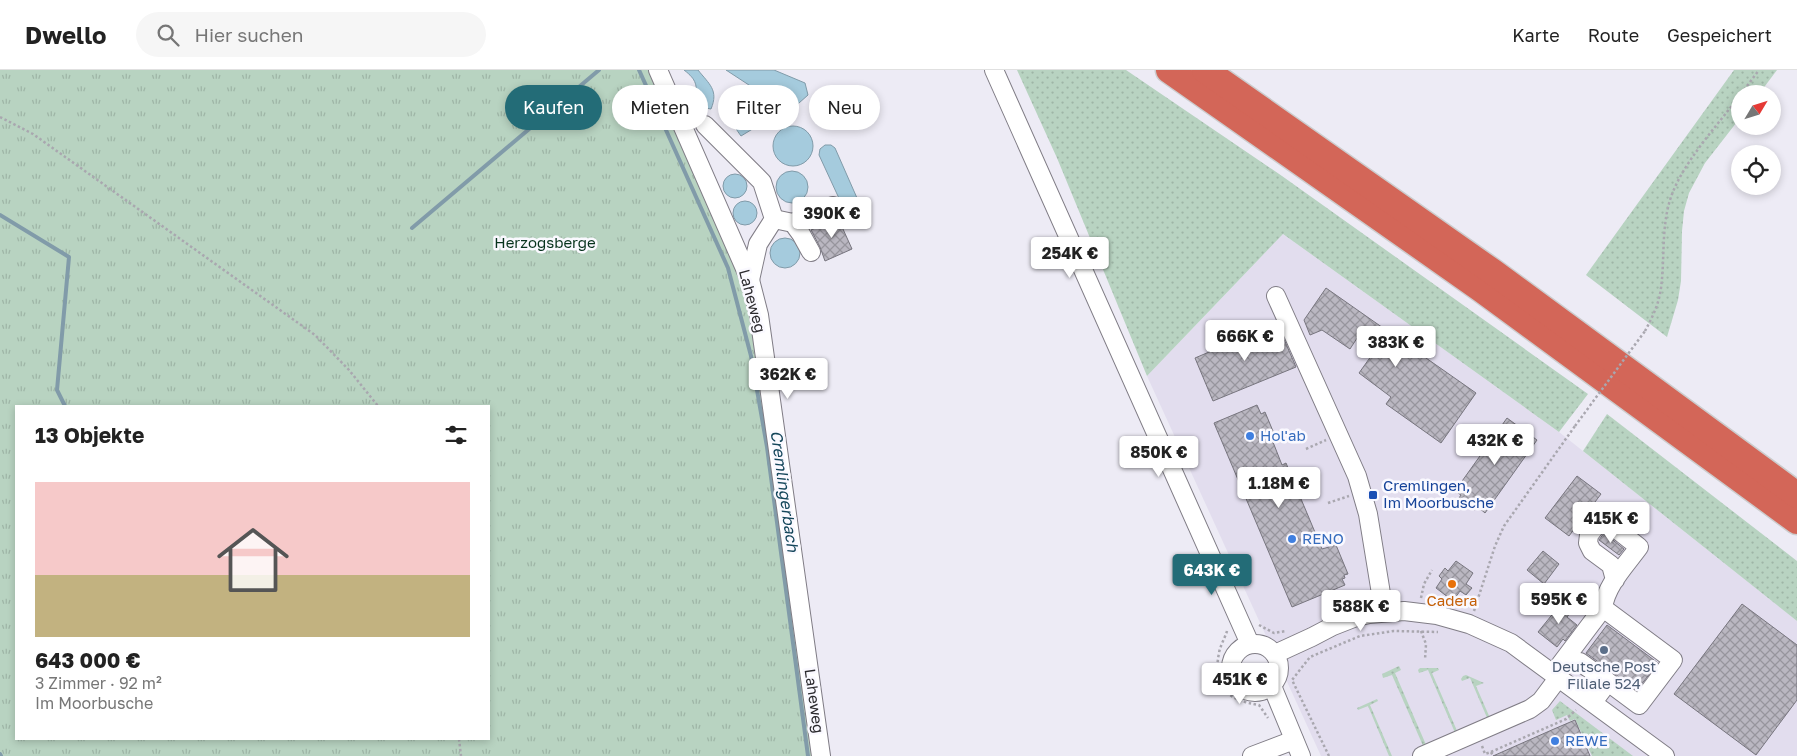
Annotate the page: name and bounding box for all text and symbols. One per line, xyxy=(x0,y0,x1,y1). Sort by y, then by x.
search box xyxy=(136,12,486,57)
text: Dwello xyxy=(25,20,106,49)
icon: search xyxy=(154,21,182,49)
text: Hier suchen xyxy=(194,23,304,46)
text: Karte xyxy=(1512,24,1560,46)
text: Route xyxy=(1588,24,1639,46)
text: Gespeichert xyxy=(1667,24,1772,46)
chip: Kaufen xyxy=(505,85,602,130)
chip: Mieten xyxy=(612,85,708,130)
chip: Filter xyxy=(718,85,799,130)
chip: Neu xyxy=(809,85,880,130)
north arrow xyxy=(1731,85,1781,135)
map controls xyxy=(1731,85,1781,195)
button: locate xyxy=(1731,145,1781,195)
pin: 390K € xyxy=(791,196,873,239)
text: 390K € xyxy=(803,203,861,223)
park label: Herzogsberge xyxy=(494,233,596,251)
pin: 254K € xyxy=(1029,236,1111,279)
text: 254K € xyxy=(1042,243,1098,263)
street label: Laheweg xyxy=(736,267,770,334)
pin: 666K € xyxy=(1204,320,1286,362)
text: 666K € xyxy=(1216,326,1274,346)
pin: 383K € xyxy=(1355,326,1437,368)
text: 383K € xyxy=(1368,332,1424,352)
pin: 362K € xyxy=(747,358,829,400)
text: 362K € xyxy=(760,364,816,384)
icon: filters xyxy=(442,421,470,449)
text: 13 Objekte xyxy=(35,422,144,448)
pin: 432K € xyxy=(1454,424,1536,466)
place label: Hol'ab xyxy=(1260,426,1306,444)
water label: Cremlingerbach xyxy=(767,429,804,554)
marker: Hol'ab xyxy=(1244,430,1256,442)
text: 432K € xyxy=(1467,430,1523,450)
pin: 850K € xyxy=(1118,436,1200,478)
text: 850K € xyxy=(1130,442,1188,462)
pin: 1.18M € xyxy=(1233,466,1325,509)
text: 1.18M € xyxy=(1248,473,1310,493)
place label: Cremlingen, Im Moorbusche xyxy=(1383,476,1494,511)
marker: Cremlingen, Im Moorbusche xyxy=(1367,489,1379,501)
pin: 415K € xyxy=(1570,502,1652,544)
text: 415K € xyxy=(1584,508,1638,528)
icon: home xyxy=(208,515,298,605)
place label: RENO xyxy=(1302,529,1344,547)
marker: RENO xyxy=(1286,533,1298,545)
pin: 643K € xyxy=(1171,554,1253,596)
text: 643K € xyxy=(1184,560,1240,580)
marker: Cadera xyxy=(1446,578,1458,590)
pin: 595K € xyxy=(1518,582,1600,625)
text: 595K € xyxy=(1531,589,1587,609)
pin: 588K € xyxy=(1320,590,1402,632)
place label: Cadera xyxy=(1427,591,1477,609)
text: 588K € xyxy=(1332,596,1390,616)
marker: Deutsche Post Filiale 524 xyxy=(1598,644,1610,656)
text: 643 000 € xyxy=(35,647,141,673)
place label: Deutsche Post Filiale 524 xyxy=(1552,657,1656,692)
pin: 451K € xyxy=(1199,662,1281,705)
street label: Laheweg xyxy=(802,667,828,734)
text: 451K € xyxy=(1213,669,1267,689)
text: 3 Zimmer · 92 m² xyxy=(35,673,162,693)
text: Im Moorbusche xyxy=(35,693,153,713)
place label: REWE xyxy=(1565,731,1608,749)
marker: REWE xyxy=(1549,735,1561,747)

